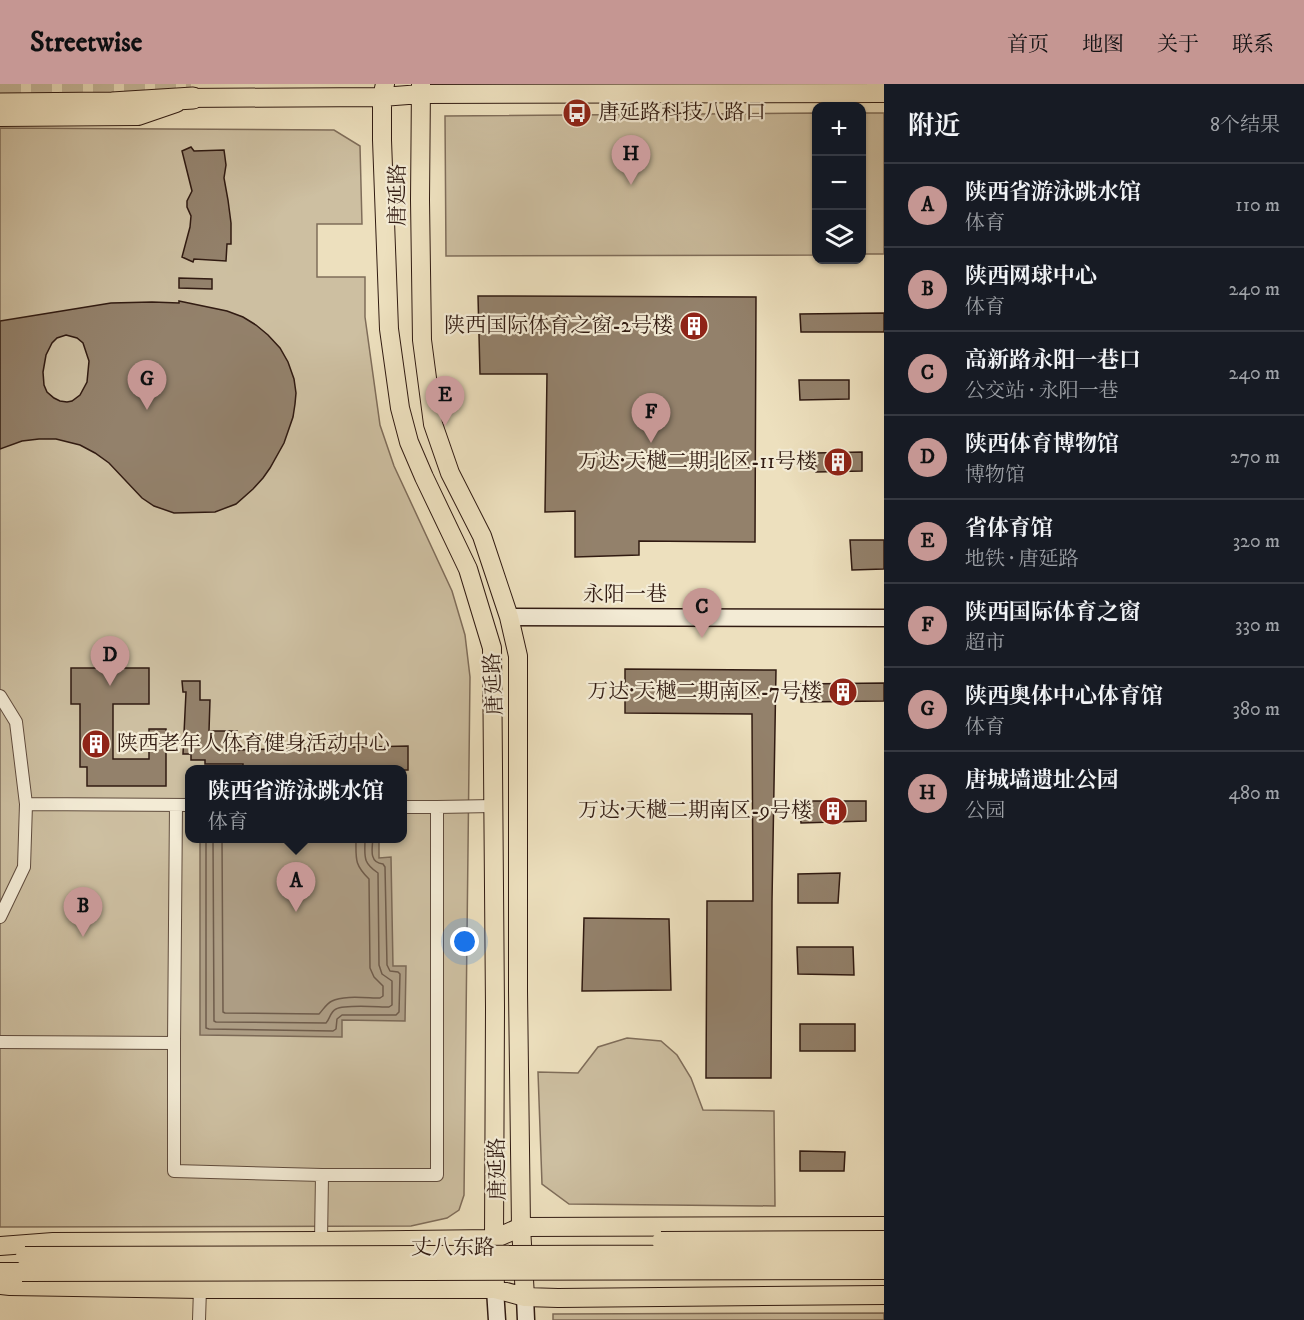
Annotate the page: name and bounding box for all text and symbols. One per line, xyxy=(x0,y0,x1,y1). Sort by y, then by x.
text: Streetwise xyxy=(30,25,142,60)
text: 首页 xyxy=(1007,32,1049,58)
text: 地图 xyxy=(1082,32,1124,58)
text: 关于 xyxy=(1157,32,1199,58)
text: 联系 xyxy=(1232,32,1274,58)
bus stop icon: 唐延路科技八路口 xyxy=(561,97,593,129)
place label: 唐延路科技八路口 xyxy=(598,100,766,126)
map controls xyxy=(812,102,866,264)
button: + xyxy=(812,102,866,156)
text: 附近 xyxy=(908,110,960,143)
text: 8个结果 xyxy=(1210,113,1280,138)
pin: H xyxy=(612,135,650,185)
button: − xyxy=(812,156,866,210)
street label: 唐延路 xyxy=(385,164,411,227)
text: 陕西省游泳跳水馆 xyxy=(965,179,1141,206)
text: A xyxy=(921,193,934,218)
text: 110 m xyxy=(1235,193,1280,218)
button: layers xyxy=(812,210,866,264)
text: 体育 xyxy=(965,211,1005,236)
text: 陕西网球中心 xyxy=(965,263,1097,290)
text: B xyxy=(921,277,934,302)
text: 240 m xyxy=(1229,277,1280,302)
text: 体育 xyxy=(965,295,1005,320)
building icon: 陕西国际体育之窗-2号楼 xyxy=(678,310,710,342)
place label: 陕西国际体育之窗-2号楼 xyxy=(444,313,673,339)
text: 高新路永阳一巷口 xyxy=(965,347,1141,374)
pin: G xyxy=(128,360,166,410)
text: C xyxy=(921,361,934,386)
text: 240 m xyxy=(1229,361,1280,386)
pin: E xyxy=(426,376,464,426)
text: 公交站 · 永阳一巷 xyxy=(965,379,1118,404)
pin: F xyxy=(632,394,670,443)
text: 陕西体育博物馆 xyxy=(965,431,1119,458)
text: D xyxy=(920,445,935,470)
text: 270 m xyxy=(1230,445,1280,470)
building icon: 万达·天樾二期北区-11号楼 xyxy=(822,446,854,478)
place label: 万达·天樾二期北区-11号楼 xyxy=(578,449,817,475)
text: 博物馆 xyxy=(965,463,1025,488)
text: 省体育馆 xyxy=(965,515,1053,542)
text: E xyxy=(920,529,935,554)
text: 320 m xyxy=(1233,529,1280,554)
text: 地铁 · 唐延路 xyxy=(965,547,1078,572)
street label: 永阳一巷 xyxy=(583,582,667,608)
pin: C xyxy=(682,588,722,638)
text: 陕西国际体育之窗 xyxy=(965,599,1141,626)
text: F xyxy=(921,613,934,638)
text: 330 m xyxy=(1235,613,1280,638)
text: 超市 xyxy=(965,631,1005,656)
pin: D xyxy=(90,636,130,686)
street label: 唐延路 xyxy=(479,652,509,716)
building icon: 万达·天樾二期南区-7号楼 xyxy=(827,676,859,708)
place label: 万达·天樾二期南区-7号楼 xyxy=(587,679,822,705)
text: 陕西奥体中心体育馆 xyxy=(965,683,1163,710)
text: G xyxy=(921,697,934,722)
text: 380 m xyxy=(1232,697,1280,722)
text: 体育 xyxy=(965,715,1005,740)
building icon: 陕西老年人体育健身活动中心 xyxy=(80,728,112,760)
place label: 陕西老年人体育健身活动中心 xyxy=(117,731,390,757)
popup xyxy=(185,765,407,843)
text: 唐城墙遗址公园 xyxy=(965,767,1119,794)
text: 陕西省游泳跳水馆 xyxy=(208,778,384,805)
text: H xyxy=(919,781,936,806)
text: 480 m xyxy=(1228,781,1280,806)
building icon: 万达·天樾二期南区-9号楼 xyxy=(817,795,849,827)
place label: 万达·天樾二期南区-9号楼 xyxy=(578,798,812,824)
text: 公园 xyxy=(965,799,1005,824)
text: 体育 xyxy=(208,810,248,835)
pin: A xyxy=(276,862,316,912)
pin: B xyxy=(64,888,103,937)
your location xyxy=(450,927,479,956)
street label: 唐延路 xyxy=(484,1137,512,1201)
street label: 丈八东路 xyxy=(411,1235,495,1261)

